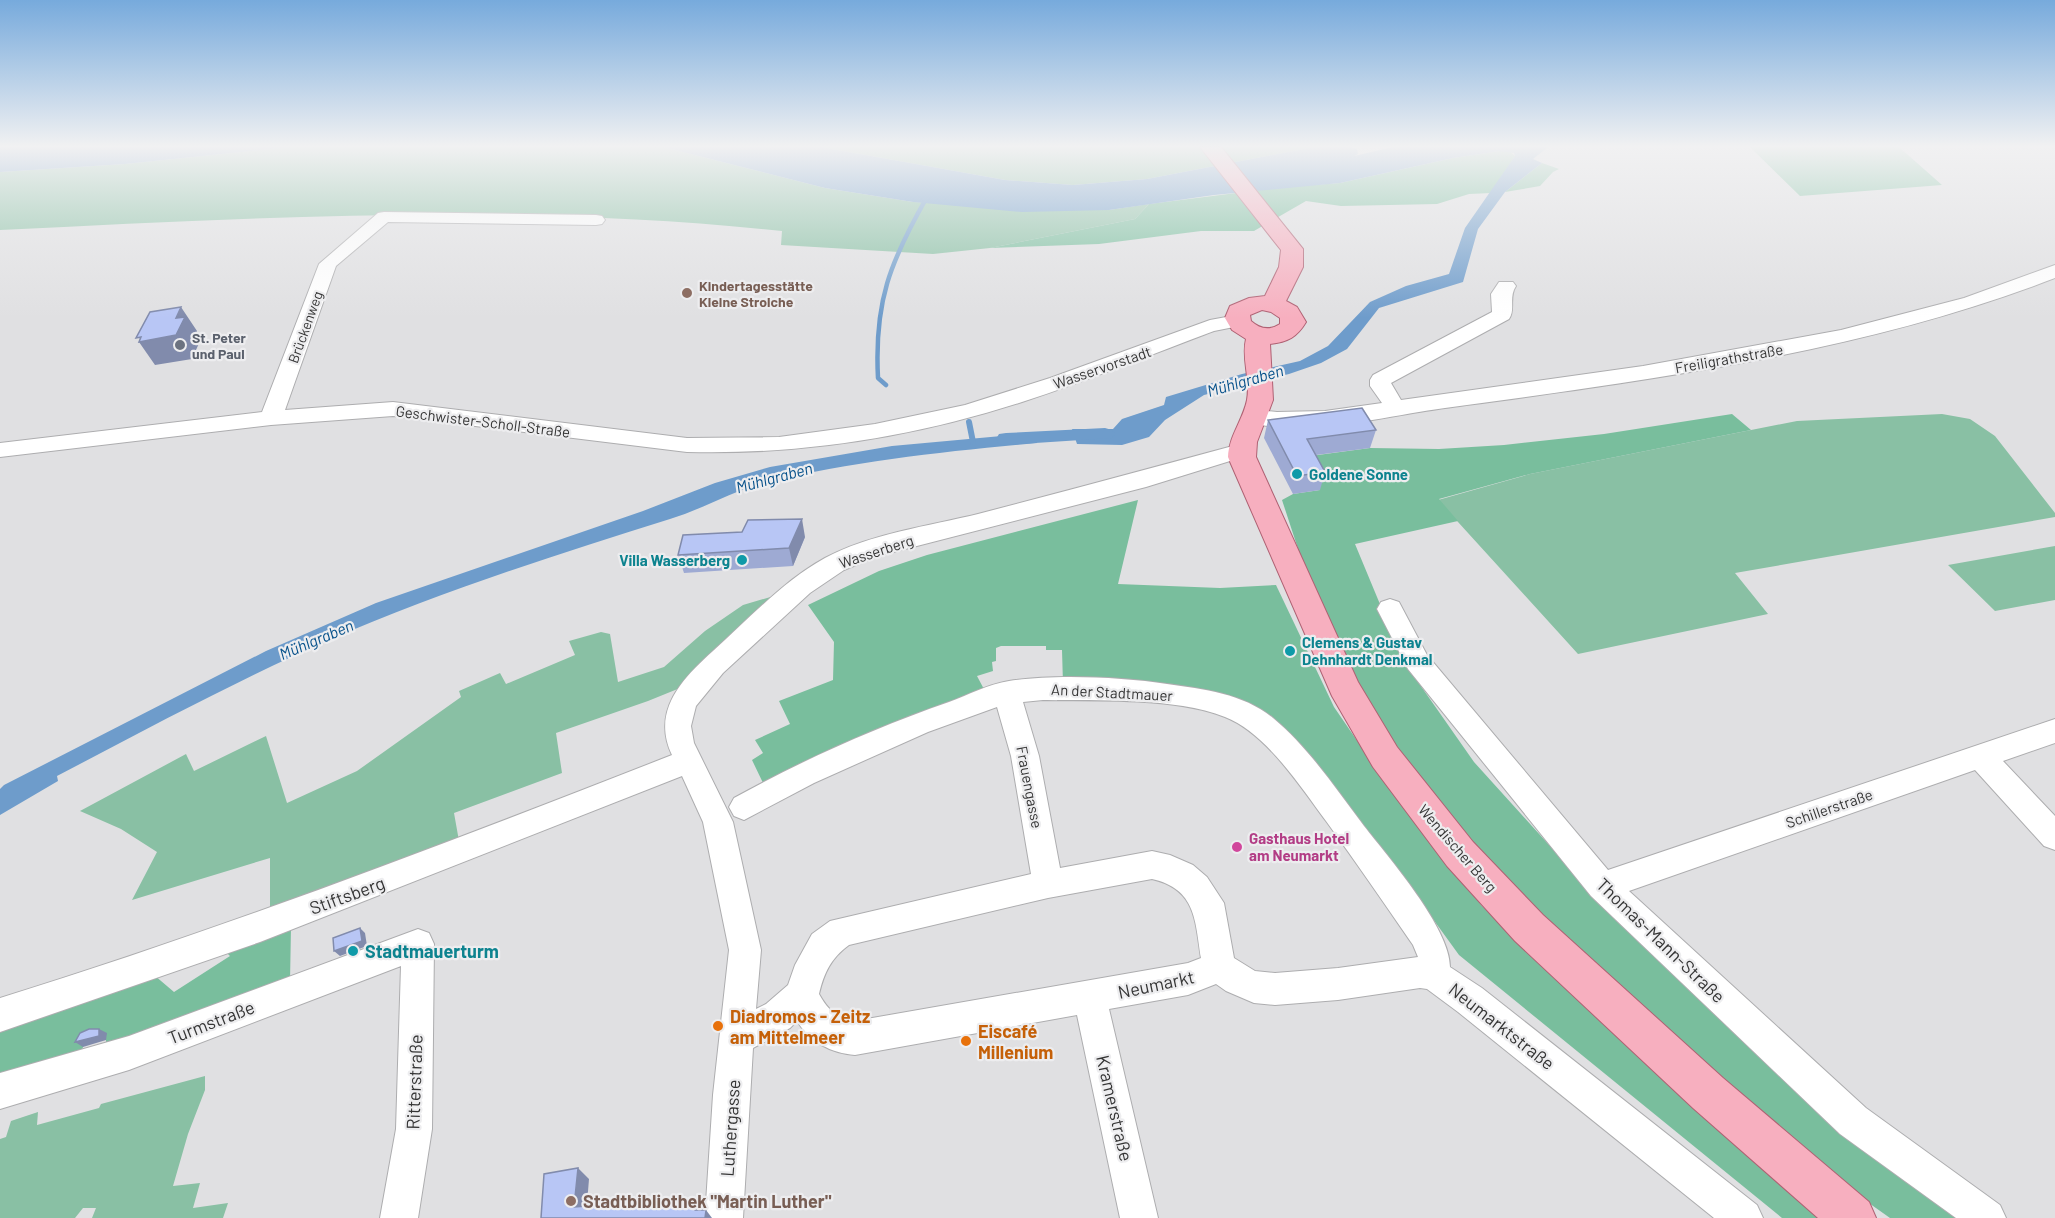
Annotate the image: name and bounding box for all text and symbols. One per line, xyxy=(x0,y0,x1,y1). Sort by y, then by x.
place label: Kindertagesstätte Kleine Strolche xyxy=(699,277,813,310)
marker: Kindertagesstätte Kleine Strolche xyxy=(680,286,694,300)
street label: Brückenweg xyxy=(284,289,326,365)
place label: St. Peter und Paul xyxy=(192,329,247,362)
marker: St. Peter und Paul xyxy=(173,338,187,352)
street label: Freiligrathstraße xyxy=(1674,340,1785,376)
street label: Wasservorstadt xyxy=(1051,342,1153,392)
water label: Mühlgraben xyxy=(1205,360,1285,400)
street label: Geschwister-Scholl-Straße xyxy=(395,401,571,441)
water label: Mühlgraben xyxy=(734,458,814,496)
place label: Goldene Sonne xyxy=(1309,465,1408,483)
marker: Goldene Sonne xyxy=(1290,467,1304,481)
street label: Wasserberg xyxy=(837,531,915,571)
place label: Villa Wasserberg xyxy=(619,551,730,569)
marker: Villa Wasserberg xyxy=(735,553,749,567)
water label: Mühlgraben xyxy=(276,615,356,663)
place label: Clemens & Gustav Dehnhardt Denkmal xyxy=(1302,633,1432,668)
marker: Clemens & Gustav Dehnhardt Denkmal xyxy=(1283,644,1297,658)
street label: An der Stadtmauer xyxy=(1051,680,1174,704)
street label: Frauengasse xyxy=(1013,744,1047,830)
street label: Schillerstraße xyxy=(1783,785,1875,831)
street label: Wendischer Berg xyxy=(1415,800,1501,896)
place label: Gasthaus Hotel am Neumarkt xyxy=(1249,829,1349,864)
marker: Gasthaus Hotel am Neumarkt xyxy=(1230,840,1244,854)
street label: Stiftsberg xyxy=(306,871,388,919)
street label: Thomas-Mann-Straße xyxy=(1592,873,1730,1007)
place label: Stadtmauerturm xyxy=(365,940,499,962)
marker: Stadtmauerturm xyxy=(346,944,360,958)
street label: Neumarkt xyxy=(1116,965,1196,1003)
street label: Neumarktstraße xyxy=(1445,978,1559,1074)
street label: Turmstraße xyxy=(165,995,257,1049)
place label: Diadromos - Zeitz am Mittelmeer xyxy=(730,1005,870,1048)
marker: Diadromos - Zeitz am Mittelmeer xyxy=(711,1019,725,1033)
place label: Eiscafé Millenium xyxy=(978,1020,1053,1063)
street label: Ritterstraße xyxy=(401,1034,427,1130)
marker: Eiscafé Millenium xyxy=(959,1034,973,1048)
street label: Kramerstraße xyxy=(1092,1053,1138,1163)
street label: Luthergasse xyxy=(716,1079,744,1177)
place label: Stadtbibliothek "Martin Luther" xyxy=(583,1190,832,1212)
marker: Stadtbibliothek "Martin Luther" xyxy=(564,1194,578,1208)

